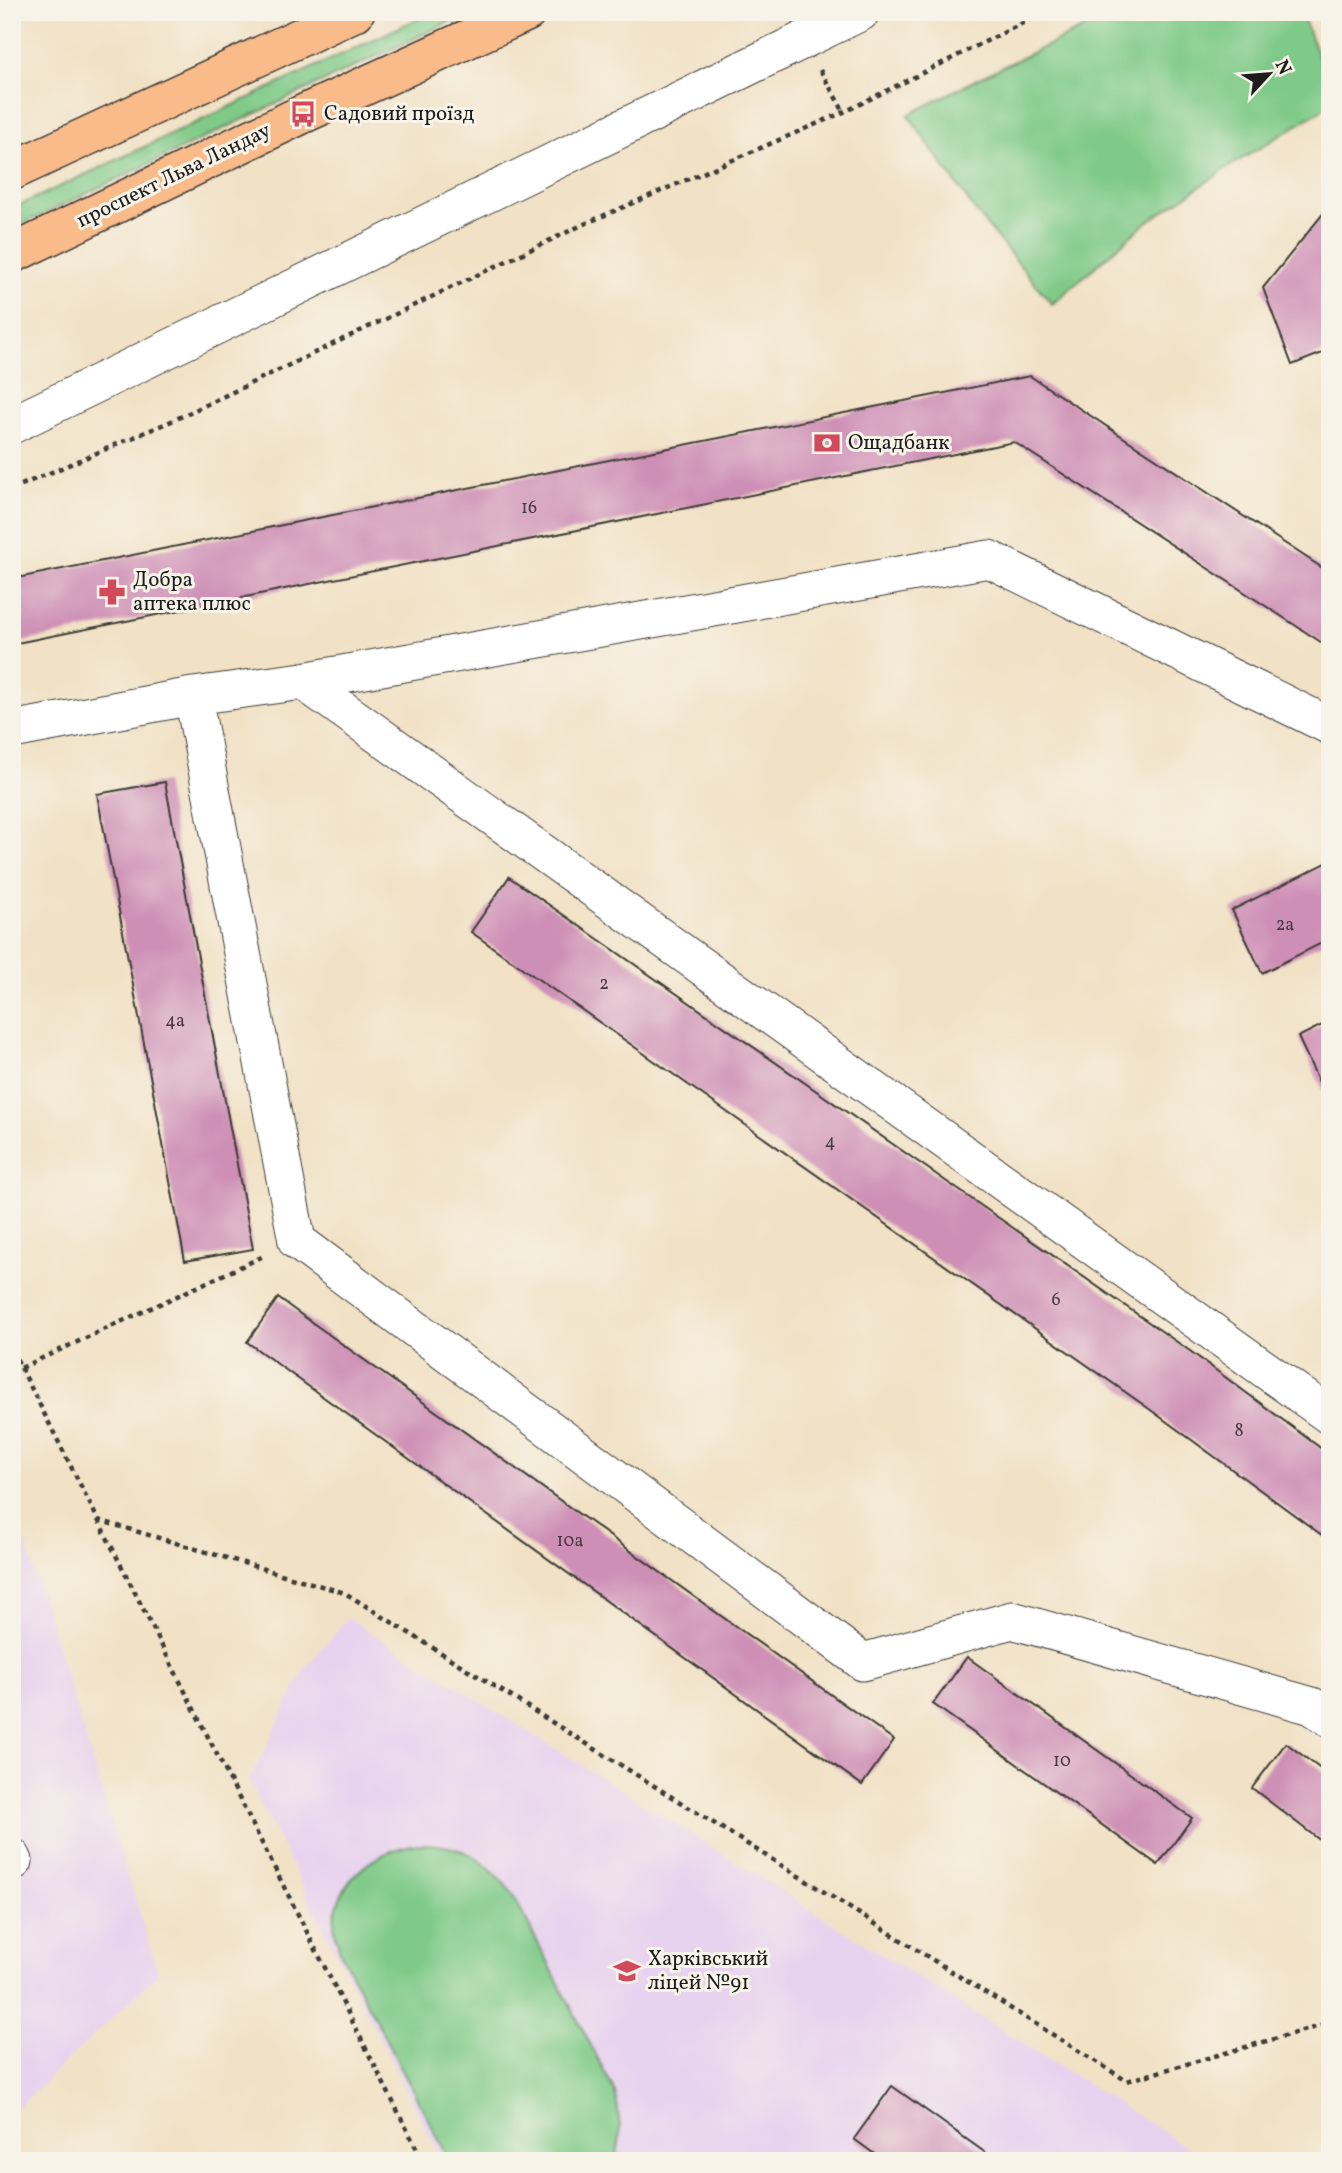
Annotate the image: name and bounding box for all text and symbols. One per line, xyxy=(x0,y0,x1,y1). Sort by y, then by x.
north arrow xyxy=(1234,38,1304,108)
text: N xyxy=(1268,56,1297,80)
bus stop icon: Садовий проїзд xyxy=(288,99,318,129)
place label: Садовий проїзд xyxy=(324,100,474,129)
street label: проспект Льва Ландау xyxy=(72,116,277,236)
bank icon: Ощадбанк xyxy=(812,428,842,458)
place label: Ощадбанк xyxy=(848,429,950,458)
house number: 16 xyxy=(521,496,537,521)
place label: Добра аптека плюс xyxy=(133,566,251,619)
pharmacy icon: Добра аптека плюс xyxy=(97,577,127,607)
house number: 2а xyxy=(1276,913,1294,938)
house number: 2 xyxy=(599,972,609,997)
house number: 4а xyxy=(165,1009,185,1034)
house number: 4 xyxy=(825,1130,835,1155)
house number: 6 xyxy=(1051,1288,1061,1313)
house number: 8 xyxy=(1234,1419,1244,1444)
house number: 10а xyxy=(557,1529,583,1554)
house number: 10 xyxy=(1053,1749,1071,1774)
place label: Харківський ліцей №91 xyxy=(648,1945,769,1998)
school or university icon: Харківський ліцей №91 xyxy=(612,1956,642,1986)

